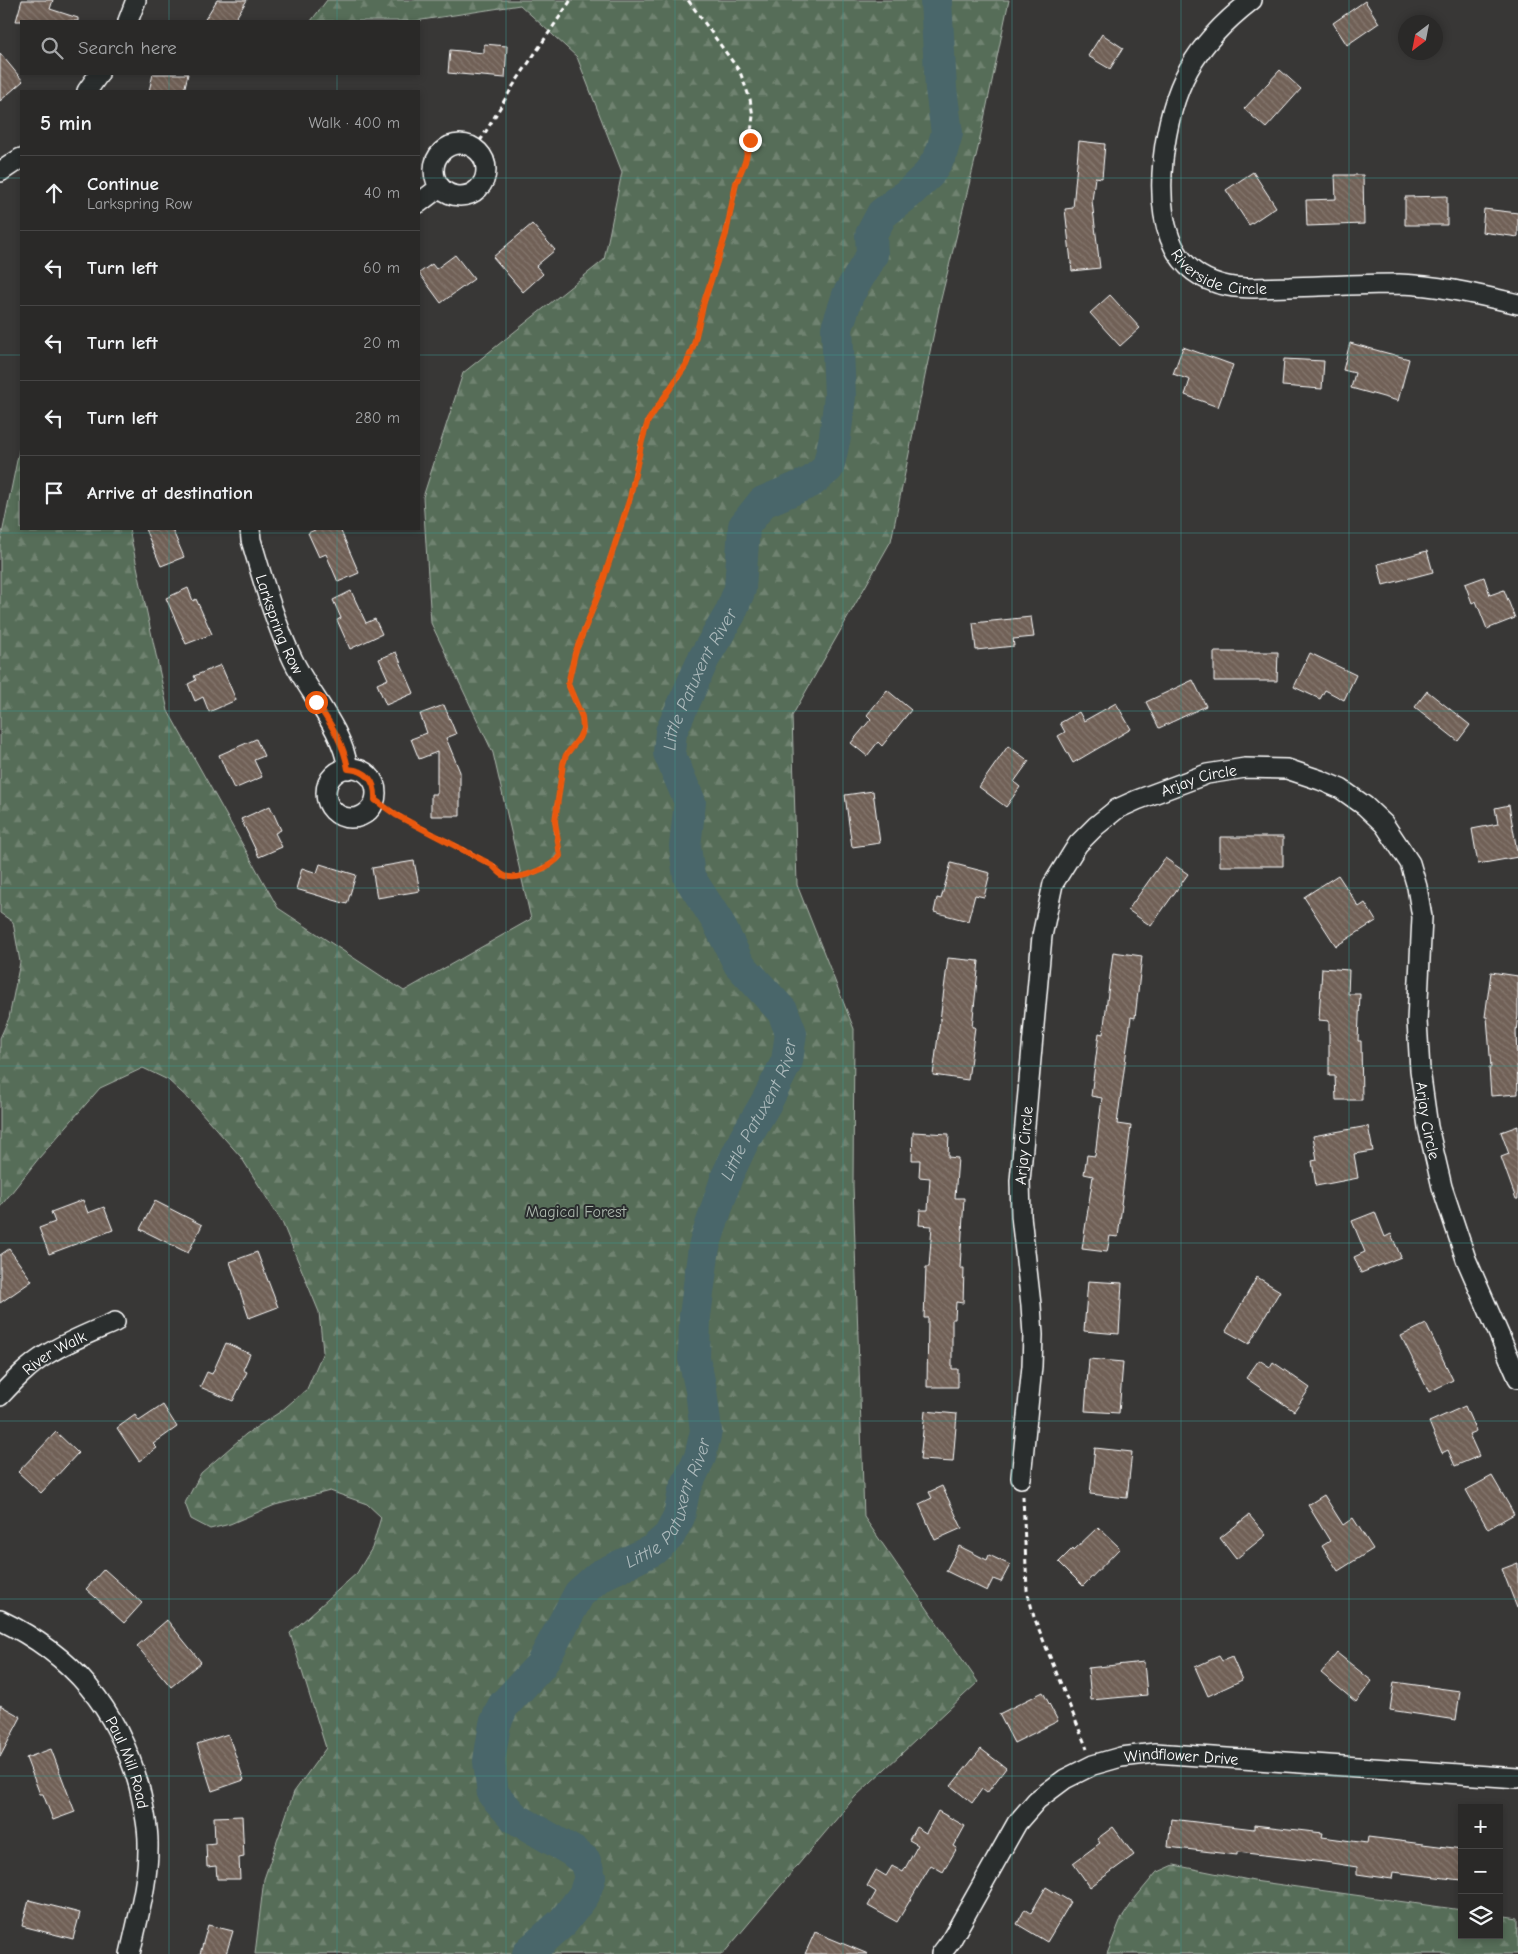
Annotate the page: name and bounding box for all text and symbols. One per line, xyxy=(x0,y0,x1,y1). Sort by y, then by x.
north arrow xyxy=(1398,15,1443,60)
search box xyxy=(20,20,420,75)
icon: search xyxy=(38,34,66,62)
text: Search here xyxy=(78,37,177,59)
text: 5 min xyxy=(40,111,92,135)
text: Walk · 400 m xyxy=(308,114,400,132)
route end xyxy=(739,129,762,152)
text: Continue xyxy=(87,173,159,195)
icon: ahead xyxy=(40,179,68,207)
text: 40 m xyxy=(364,184,400,202)
text: Larkspring Row xyxy=(87,195,192,213)
street label: Riverside Circle xyxy=(1167,246,1267,298)
icon: left xyxy=(40,254,68,282)
text: Turn left xyxy=(87,257,158,279)
text: 60 m xyxy=(363,259,400,277)
icon: left xyxy=(40,329,68,357)
text: Turn left xyxy=(87,332,158,354)
text: 20 m xyxy=(363,334,400,352)
icon: left xyxy=(40,404,68,432)
text: Turn left xyxy=(87,407,158,429)
text: 280 m xyxy=(355,409,400,427)
icon: arrive xyxy=(40,479,68,507)
text: Arrive at destination xyxy=(87,482,253,504)
street label: Larkspring Row xyxy=(252,572,307,678)
water label: Little Patuxent River xyxy=(659,605,742,751)
route start xyxy=(305,691,328,714)
street label: Arjay Circle xyxy=(1158,761,1238,800)
water label: Little Patuxent River xyxy=(717,1037,801,1184)
street label: Arjay Circle xyxy=(1412,1081,1443,1161)
street label: Arjay Circle xyxy=(1012,1105,1037,1185)
park label: Magical Forest xyxy=(526,1203,627,1221)
street label: River Walk xyxy=(19,1327,89,1379)
water label: Little Patuxent River xyxy=(622,1436,715,1573)
street label: Paul Mill Road xyxy=(101,1713,152,1810)
street label: Windflower Drive xyxy=(1123,1745,1239,1769)
map controls xyxy=(1458,1804,1503,1939)
button: + xyxy=(1458,1804,1503,1849)
button: − xyxy=(1458,1849,1503,1894)
button: layers xyxy=(1458,1894,1503,1939)

